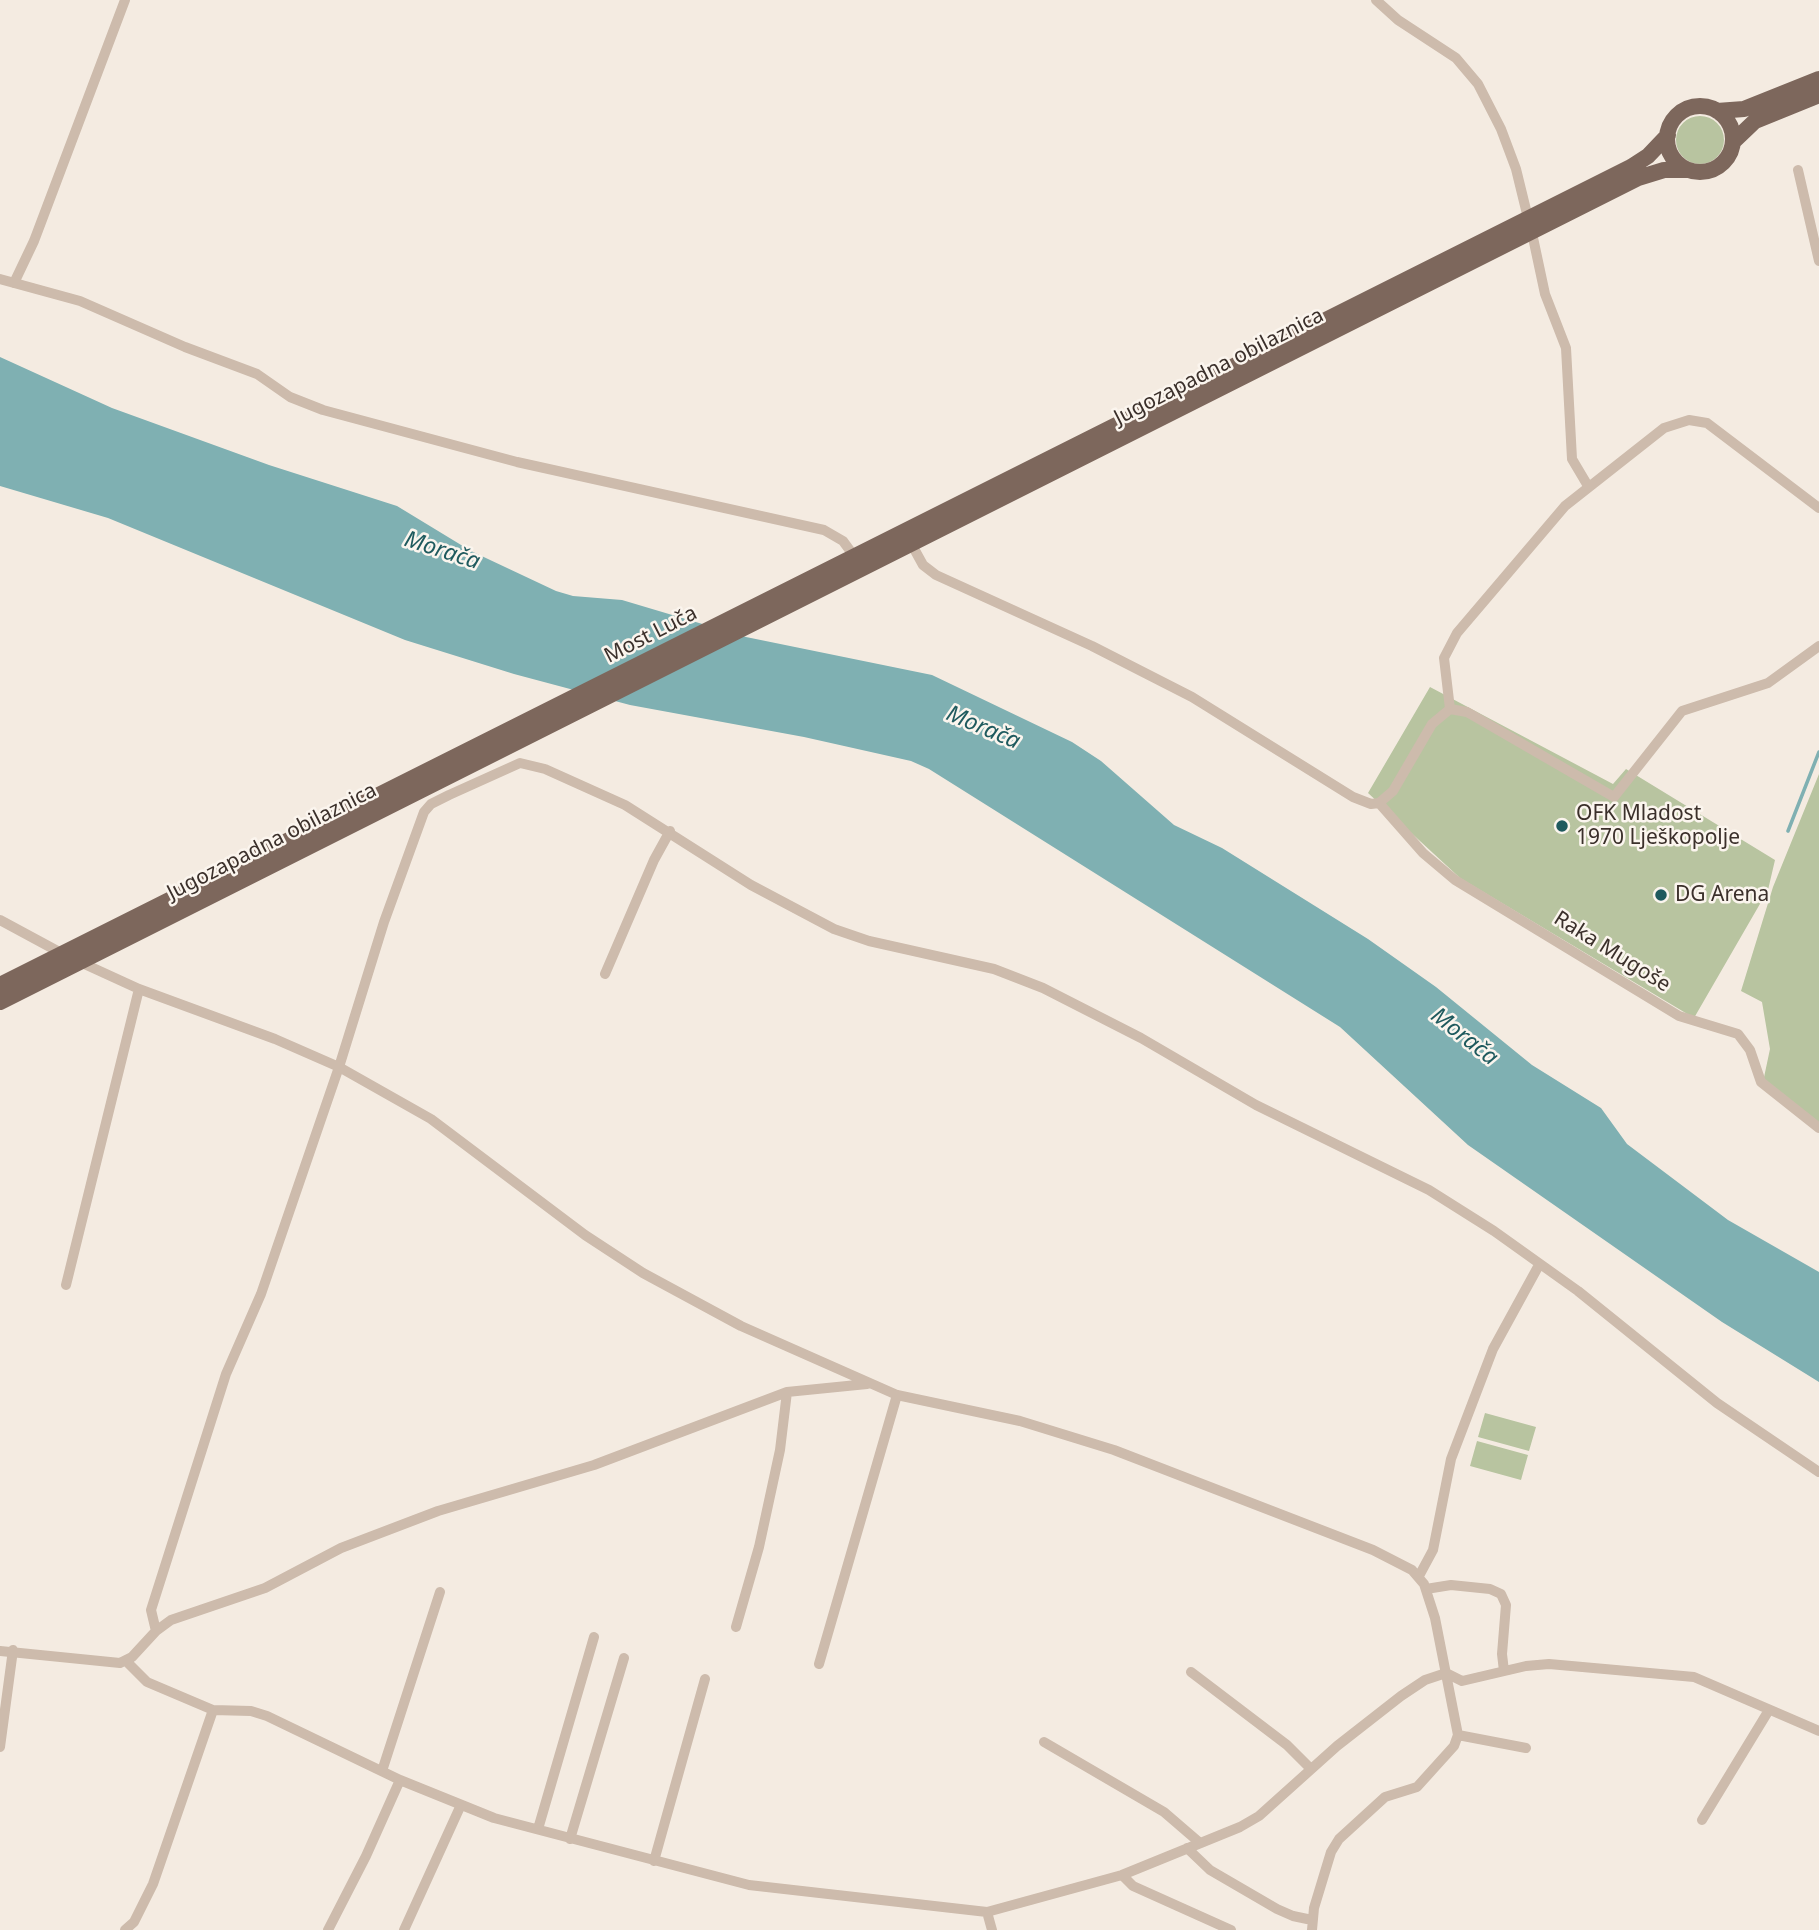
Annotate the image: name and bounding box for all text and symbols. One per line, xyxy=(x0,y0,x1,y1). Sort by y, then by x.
street label: Jugozapadna obilaznica xyxy=(1110,303,1328,431)
water label: Morača xyxy=(401,526,483,576)
street label: Most Luča xyxy=(600,601,702,669)
water label: Morača xyxy=(942,700,1024,756)
street label: Jugozapadna obilaznica xyxy=(163,778,381,906)
place label: OFK Mladost 1970 Lješkopolje xyxy=(1576,801,1740,851)
marker: OFK Mladost 1970 Lješkopolje xyxy=(1554,818,1570,834)
place label: DG Arena xyxy=(1675,882,1769,908)
marker: DG Arena xyxy=(1653,887,1669,903)
street label: Raka Mugoše xyxy=(1549,906,1675,998)
water label: Morača xyxy=(1425,1002,1503,1072)

